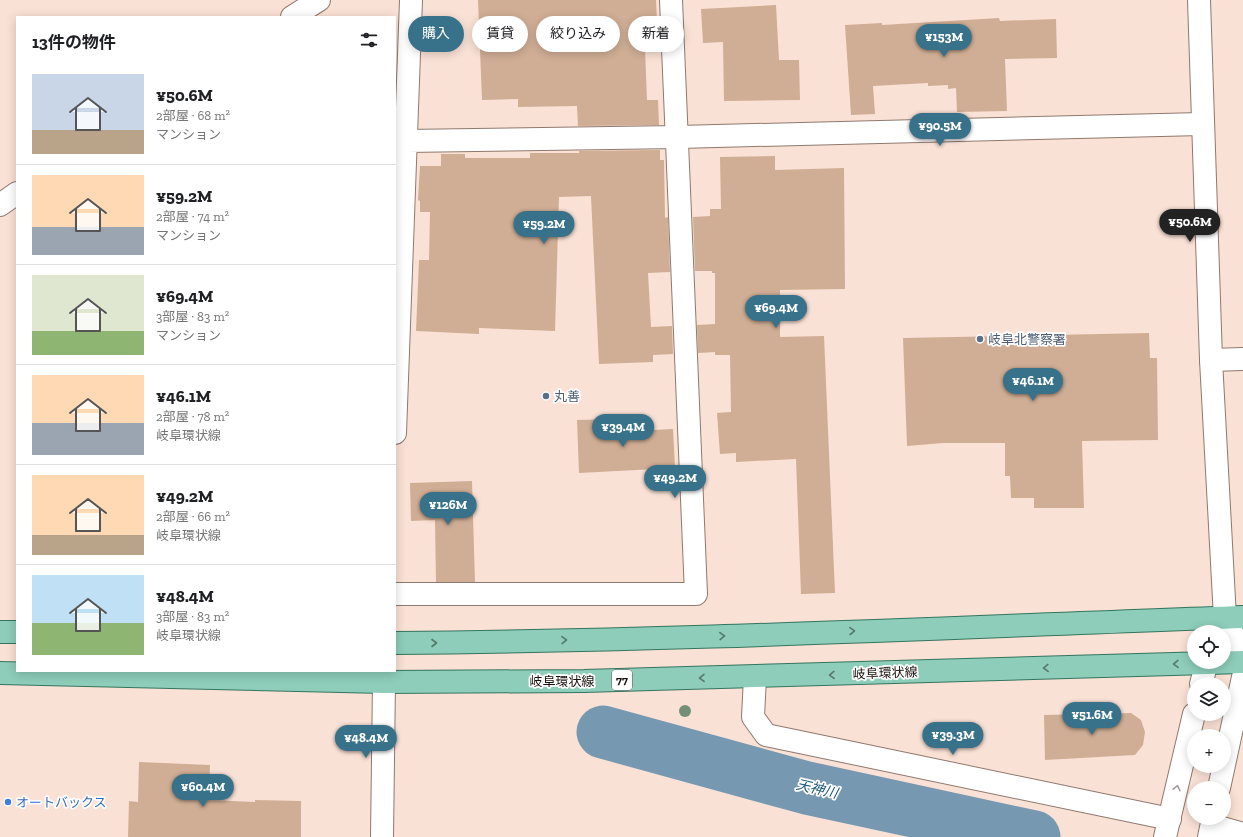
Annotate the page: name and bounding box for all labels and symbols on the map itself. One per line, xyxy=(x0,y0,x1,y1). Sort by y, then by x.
pin: ¥153M xyxy=(916,24,972,58)
pin: ¥90.5M xyxy=(907,113,973,147)
pin: ¥50.6M xyxy=(1157,209,1223,243)
pin: ¥59.2M xyxy=(511,211,577,245)
pin: ¥69.4M xyxy=(743,295,809,329)
place label: 岐阜北警察署 xyxy=(988,332,1066,347)
marker: 岐阜北警察署 xyxy=(975,334,985,344)
pin: ¥46.1M xyxy=(1000,368,1066,402)
place label: 丸善 xyxy=(554,389,580,404)
marker: 丸善 xyxy=(541,391,551,401)
pin: ¥39.4M xyxy=(590,414,656,448)
pin: ¥49.2M xyxy=(642,465,708,499)
pin: ¥126M xyxy=(420,492,476,526)
one-way arrow xyxy=(849,627,855,636)
one-way arrow xyxy=(719,632,725,640)
one-way arrow xyxy=(561,636,567,644)
one-way arrow xyxy=(431,639,437,647)
one-way arrow xyxy=(1173,660,1179,669)
street label: 岐阜環状線 xyxy=(852,664,918,682)
one-way arrow xyxy=(1043,664,1049,672)
road number: 77 xyxy=(612,670,632,690)
one-way arrow xyxy=(829,670,835,679)
street label: 岐阜環状線 xyxy=(529,674,595,689)
one-way arrow xyxy=(699,674,705,682)
pin: ¥51.6M xyxy=(1059,702,1125,736)
pin: ¥39.3M xyxy=(920,722,986,756)
pin: ¥48.4M xyxy=(333,725,399,759)
pin: ¥60.4M xyxy=(170,774,236,808)
water label: 天神川 xyxy=(795,776,841,802)
one-way arrow xyxy=(1172,784,1181,791)
place label: オートバックス xyxy=(16,795,107,810)
marker: オートバックス xyxy=(3,797,13,807)

